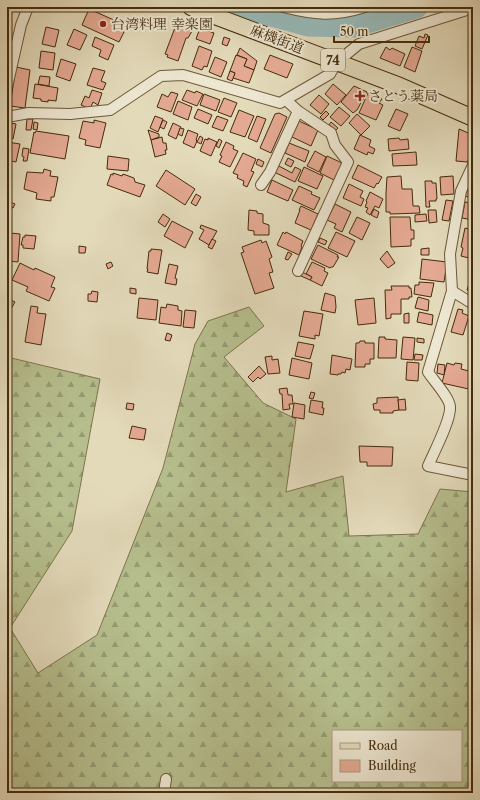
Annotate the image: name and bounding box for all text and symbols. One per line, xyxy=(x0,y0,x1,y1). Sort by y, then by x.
place label: 台湾料理 幸楽園 xyxy=(111,15,213,33)
scale bar xyxy=(334,18,429,44)
marker: 台湾料理 幸楽園 xyxy=(98,19,108,29)
street label: 麻機街道 xyxy=(248,21,306,57)
text: 50 m xyxy=(340,24,369,39)
road number: 74 xyxy=(321,49,345,71)
place label: さとう薬局 xyxy=(368,87,438,105)
marker: さとう薬局 xyxy=(355,91,365,101)
legend xyxy=(332,730,462,782)
text: Road xyxy=(368,738,398,753)
text: Building xyxy=(368,758,416,773)

